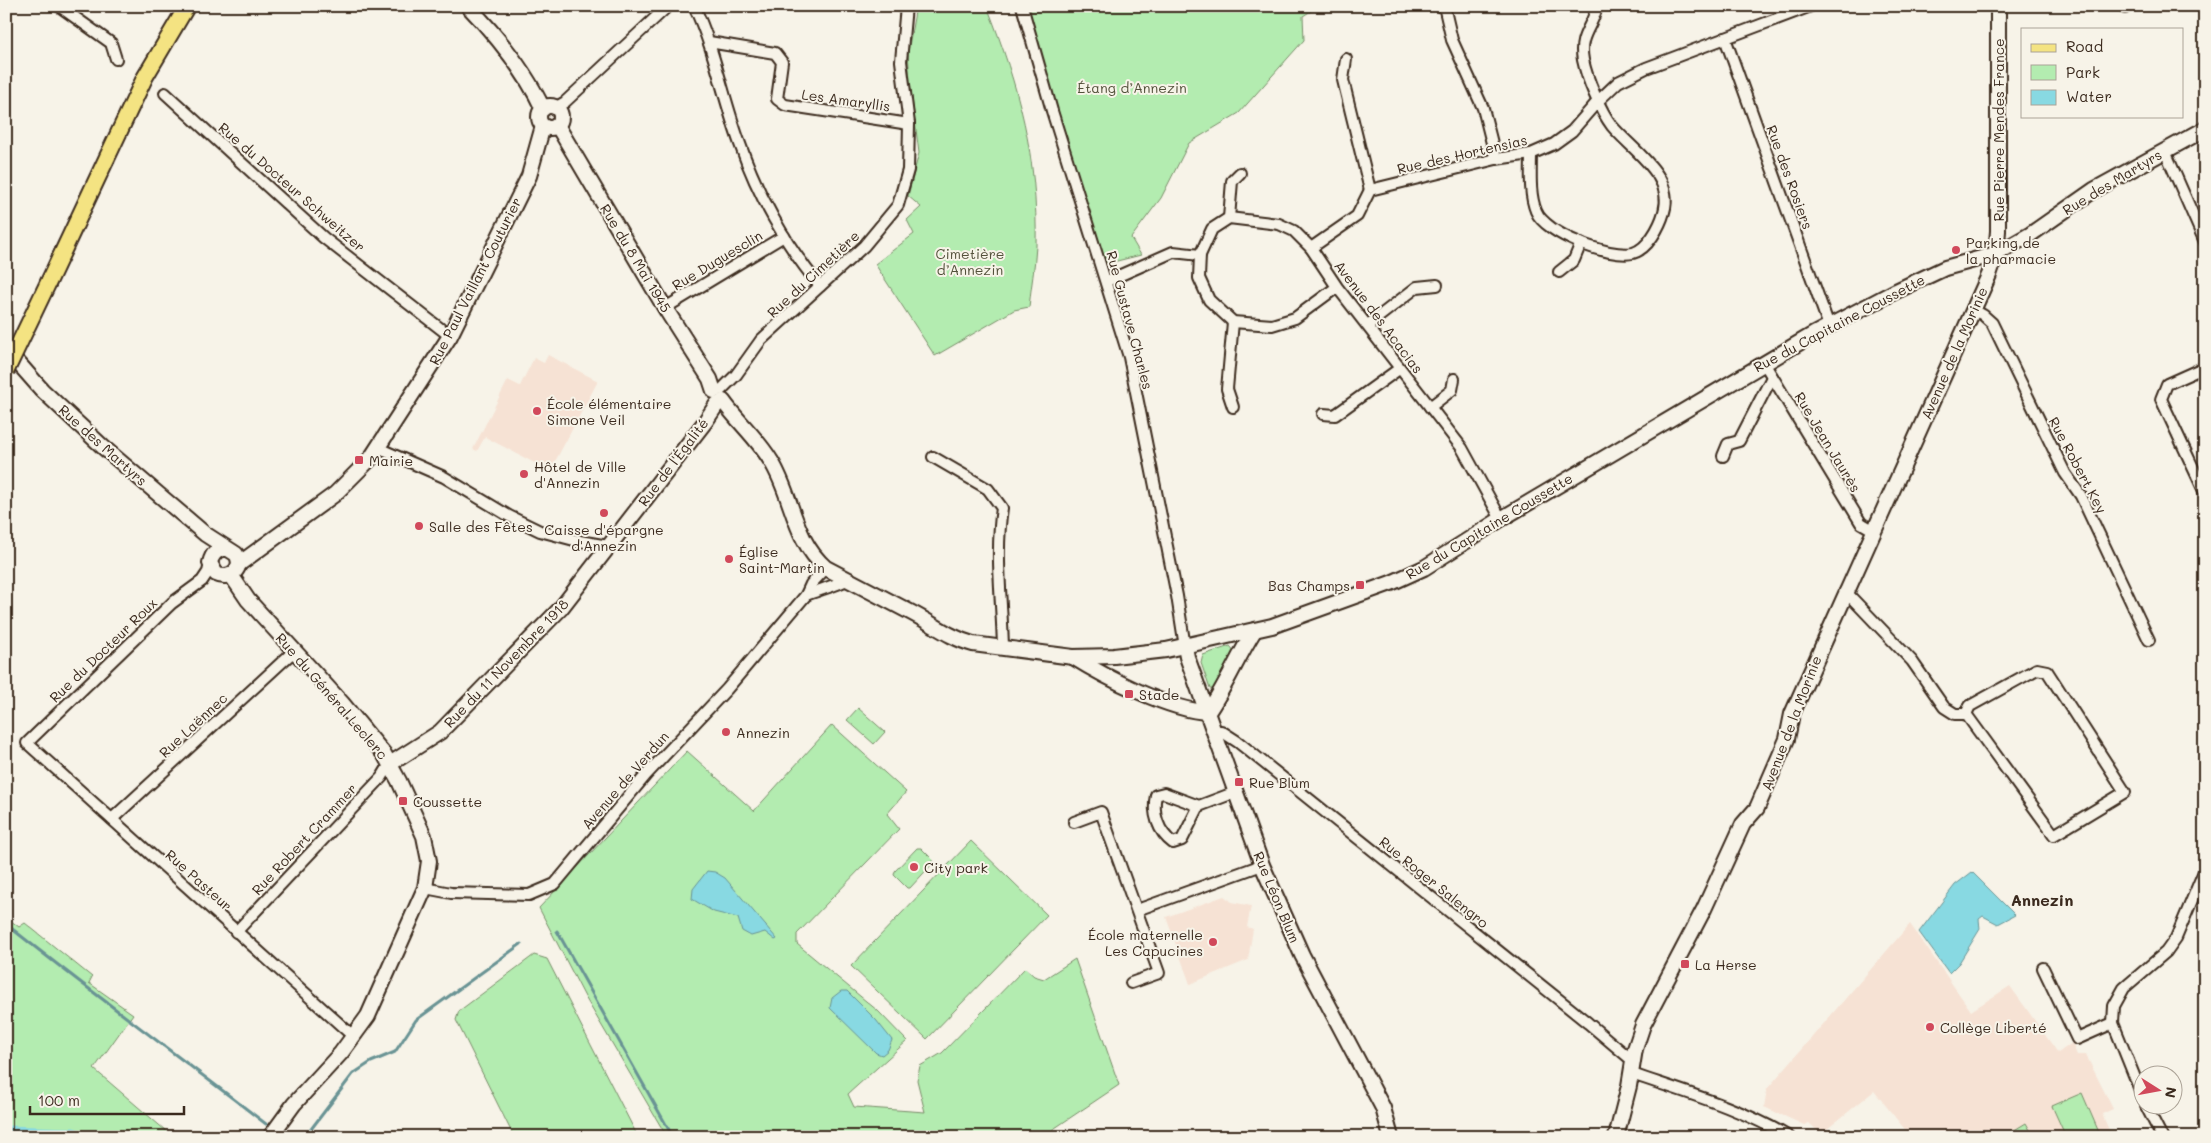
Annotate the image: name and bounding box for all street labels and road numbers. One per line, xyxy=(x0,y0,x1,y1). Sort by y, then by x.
street label: Rue Pierre Mendes France xyxy=(1989,38,2008,222)
street label: Les Amaryllis xyxy=(800,84,892,116)
street label: Rue du Docteur Schweitzer xyxy=(215,118,369,256)
street label: Rue des Rosiers xyxy=(1762,122,1818,232)
street label: Rue des Hortensias xyxy=(1395,130,1529,178)
street label: Rue des Martyrs xyxy=(2059,145,2165,219)
street label: Rue Paul Vaillant Couturier xyxy=(424,194,526,368)
street label: Rue du 8 Mai 1945 xyxy=(596,200,676,316)
street label: Rue Duguesclin xyxy=(668,226,766,294)
street label: Rue du Cimetière xyxy=(763,226,863,322)
street label: Rue Gustave Charles xyxy=(1102,249,1158,391)
street label: Avenue des Acacias xyxy=(1330,257,1428,377)
street label: Rue du Capitaine Coussette xyxy=(1750,270,1928,376)
street label: Avenue de la Morinie xyxy=(1916,284,1992,422)
street label: Rue Jean Jaurès xyxy=(1791,388,1865,496)
street label: Rue des Martyrs xyxy=(55,400,151,490)
street label: Rue Robert Key xyxy=(2045,413,2111,517)
street label: Rue de l'Égalité xyxy=(634,414,712,510)
street label: Rue du Capitaine Coussette xyxy=(1402,468,1576,584)
street label: Rue du Docteur Roux xyxy=(45,593,161,707)
street label: Rue du 11 Novembre 1918 xyxy=(439,595,573,731)
street label: Rue du Général Leclerc xyxy=(272,629,392,763)
street label: Avenue de la Morinie xyxy=(1756,653,1826,793)
street label: Rue Laënnec xyxy=(155,688,231,762)
street label: Avenue de Verdun xyxy=(577,727,673,833)
street label: Rue Robert Crammer xyxy=(247,779,361,899)
street label: Rue Roger Salengro xyxy=(1375,832,1493,932)
street label: Rue Pasteur xyxy=(162,845,236,915)
street label: Rue Léon Blum xyxy=(1249,848,1305,946)

